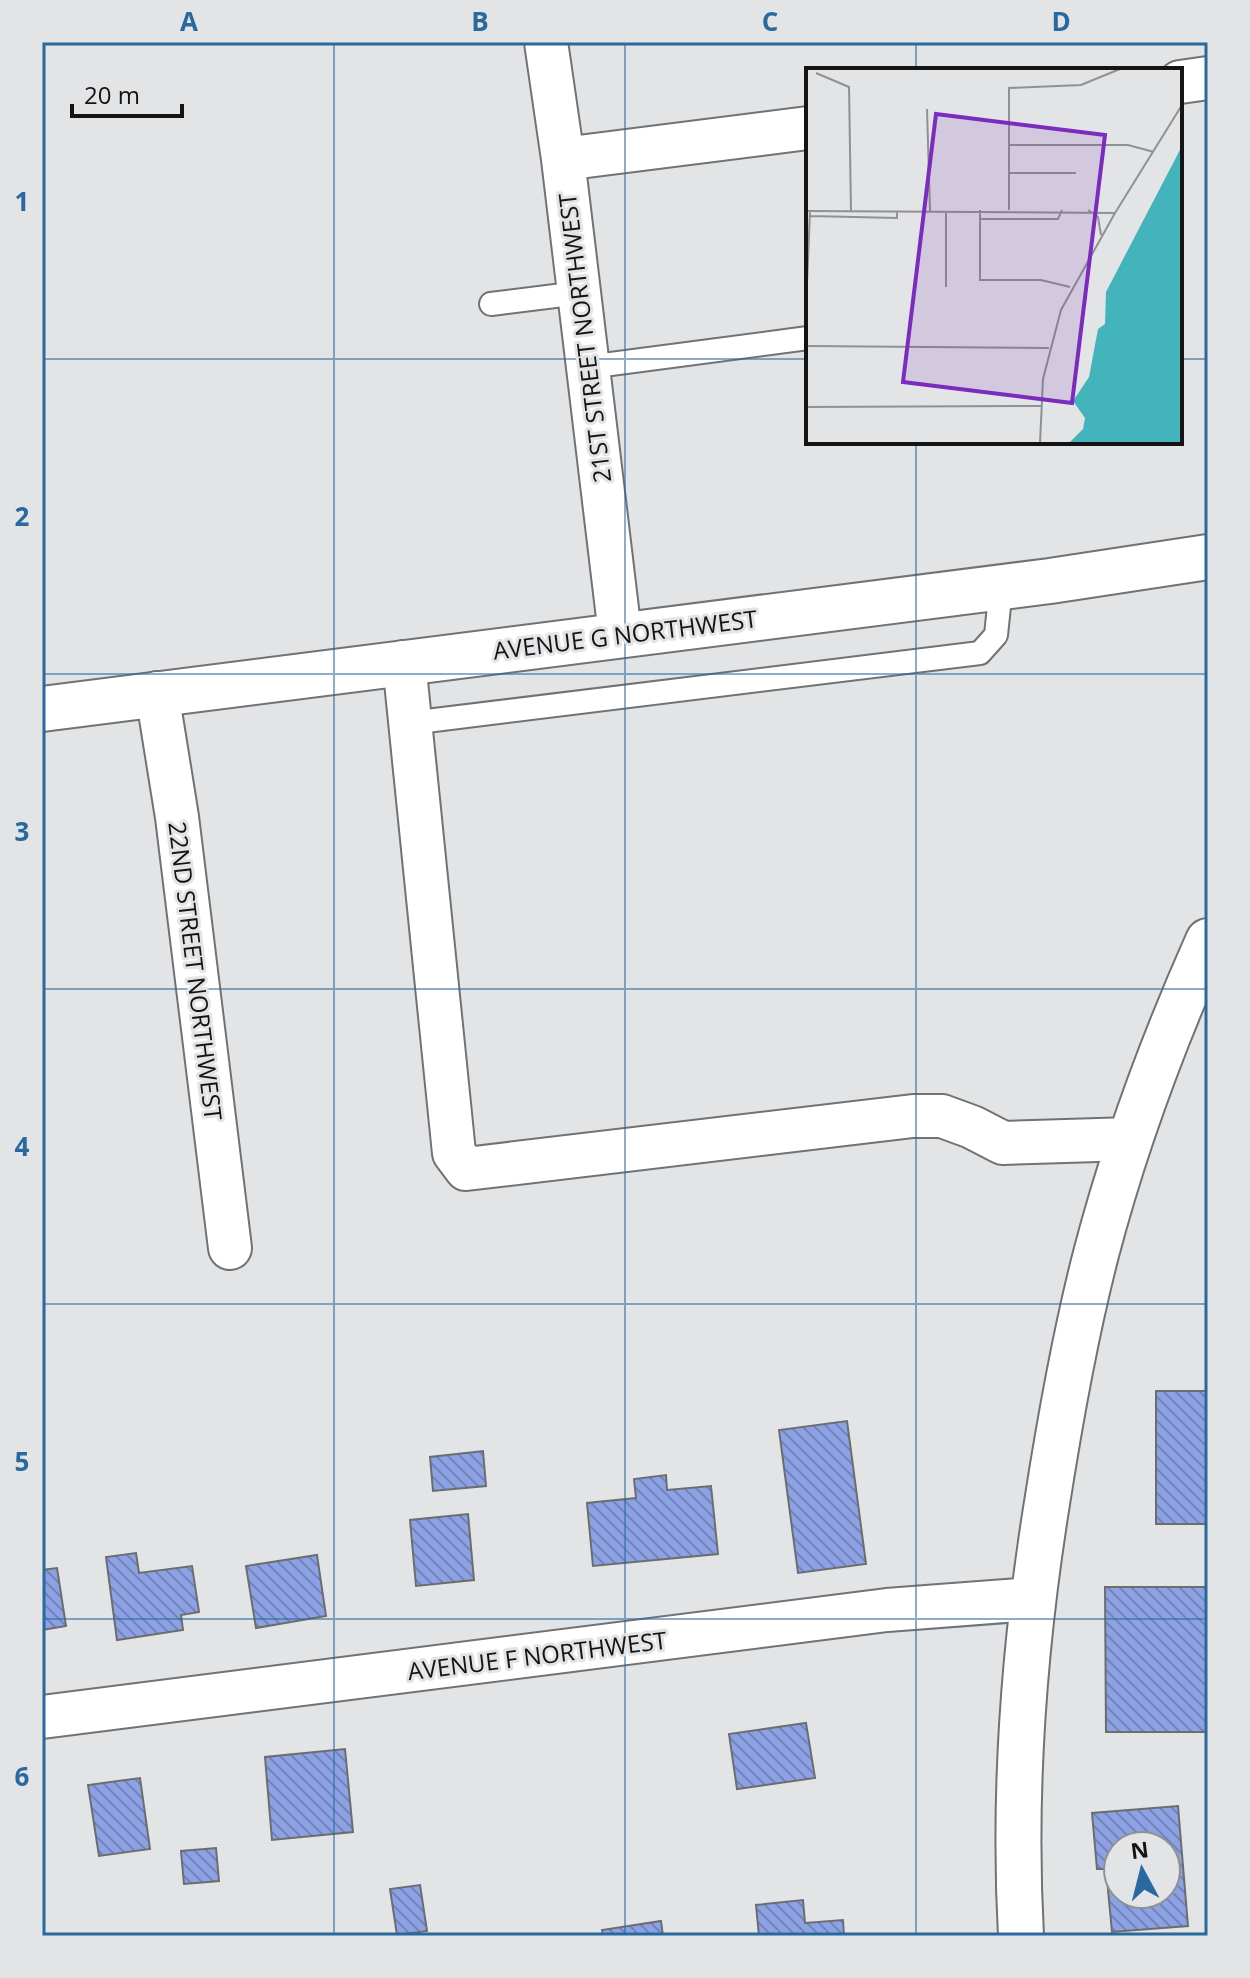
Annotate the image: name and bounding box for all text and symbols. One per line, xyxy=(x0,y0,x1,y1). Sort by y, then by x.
text: A xyxy=(180,3,198,39)
text: B xyxy=(471,3,489,39)
text: C xyxy=(762,3,778,39)
text: D xyxy=(1051,3,1071,39)
scale bar xyxy=(72,68,182,118)
inset map xyxy=(806,68,1182,444)
text: 20 m xyxy=(84,78,140,111)
text: 1 xyxy=(15,183,29,219)
street label: 21ST STREET NORTHWEST xyxy=(550,191,618,485)
text: 2 xyxy=(15,498,30,534)
street label: AVENUE G NORTHWEST xyxy=(491,601,759,667)
text: 3 xyxy=(15,813,29,849)
street label: 22ND STREET NORTHWEST xyxy=(161,820,231,1122)
text: 4 xyxy=(15,1128,30,1164)
text: 5 xyxy=(15,1443,29,1479)
street label: AVENUE F NORTHWEST xyxy=(406,1623,668,1687)
text: 6 xyxy=(15,1758,30,1794)
north arrow xyxy=(1102,1830,1182,1910)
text: N xyxy=(1129,1833,1150,1865)

